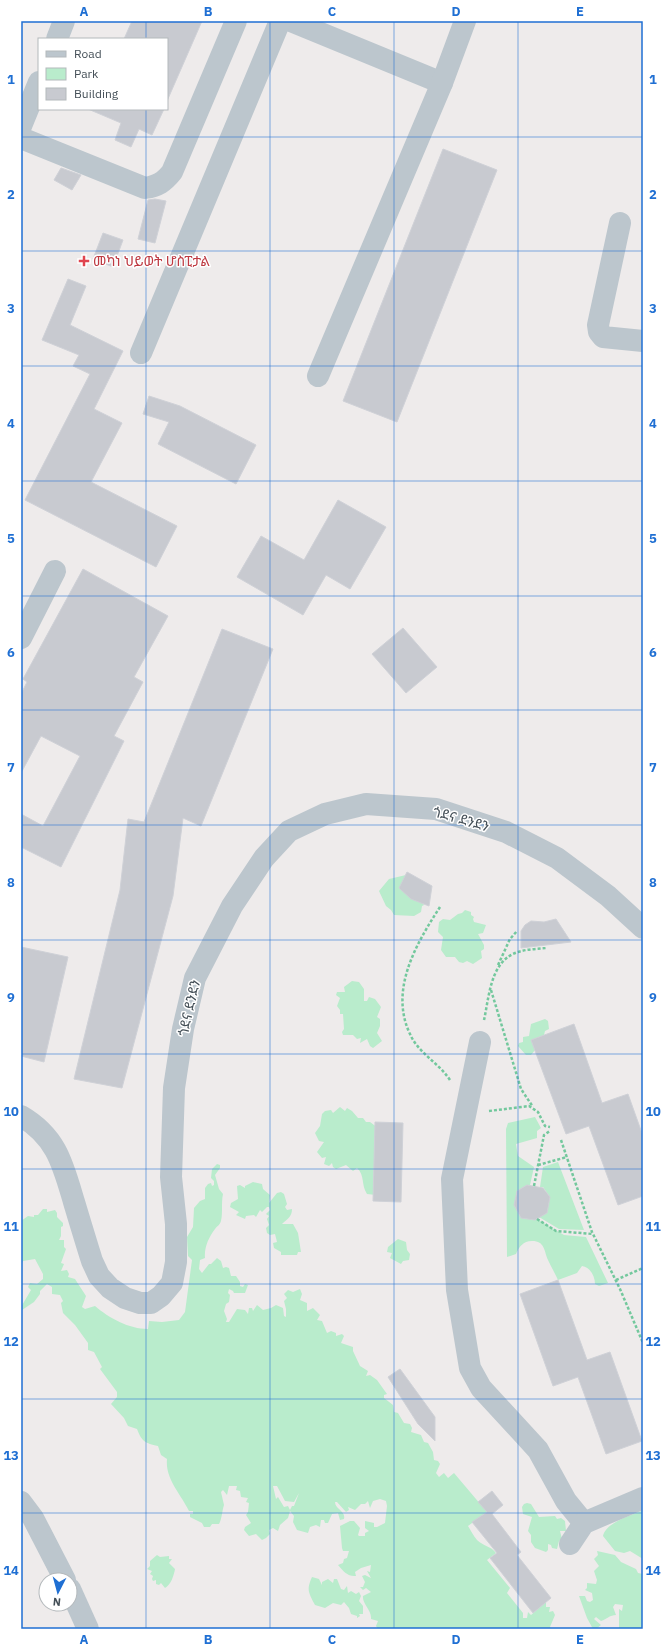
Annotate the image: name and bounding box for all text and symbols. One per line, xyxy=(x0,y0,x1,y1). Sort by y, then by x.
text: A xyxy=(80,3,89,20)
text: B xyxy=(204,3,213,20)
text: C xyxy=(328,3,337,20)
text: D xyxy=(451,3,461,20)
text: E xyxy=(576,3,584,20)
legend xyxy=(38,38,168,110)
text: Road xyxy=(74,46,102,61)
text: Park xyxy=(74,66,99,81)
text: 1 xyxy=(7,71,15,88)
text: 1 xyxy=(649,71,657,88)
text: Building xyxy=(74,86,119,101)
text: 2 xyxy=(7,186,15,203)
text: 2 xyxy=(649,186,657,203)
place label: መካነ ህይወት ሆስፒታል xyxy=(93,252,211,270)
marker: መካነ ህይወት ሆስፒታል xyxy=(78,255,90,267)
text: 3 xyxy=(7,300,15,317)
text: 3 xyxy=(649,300,657,317)
text: 4 xyxy=(7,415,15,432)
text: 4 xyxy=(649,415,657,432)
text: 5 xyxy=(7,530,15,547)
text: 5 xyxy=(649,530,657,547)
text: 6 xyxy=(7,644,15,661)
text: 6 xyxy=(649,644,657,661)
text: 7 xyxy=(7,759,15,776)
text: 7 xyxy=(649,759,657,776)
street label: ጎደና ደንደን xyxy=(431,802,491,836)
text: 8 xyxy=(7,874,15,891)
text: 8 xyxy=(649,874,657,891)
street label: ጎደና ደንደን xyxy=(174,978,204,1038)
text: 9 xyxy=(7,989,15,1006)
text: 9 xyxy=(649,989,657,1006)
text: 10 xyxy=(3,1103,19,1120)
text: 10 xyxy=(645,1103,661,1120)
text: 11 xyxy=(3,1218,19,1235)
text: 11 xyxy=(645,1218,661,1235)
text: 12 xyxy=(3,1333,19,1350)
text: 12 xyxy=(645,1333,661,1350)
text: 13 xyxy=(3,1447,19,1464)
text: 13 xyxy=(645,1447,661,1464)
text: 14 xyxy=(3,1562,19,1579)
text: 14 xyxy=(645,1562,661,1579)
north arrow xyxy=(38,1572,78,1612)
text: N xyxy=(52,1595,62,1609)
text: A xyxy=(80,1631,89,1648)
text: B xyxy=(204,1631,213,1648)
text: C xyxy=(328,1631,337,1648)
text: D xyxy=(451,1631,461,1648)
text: E xyxy=(576,1631,584,1648)

